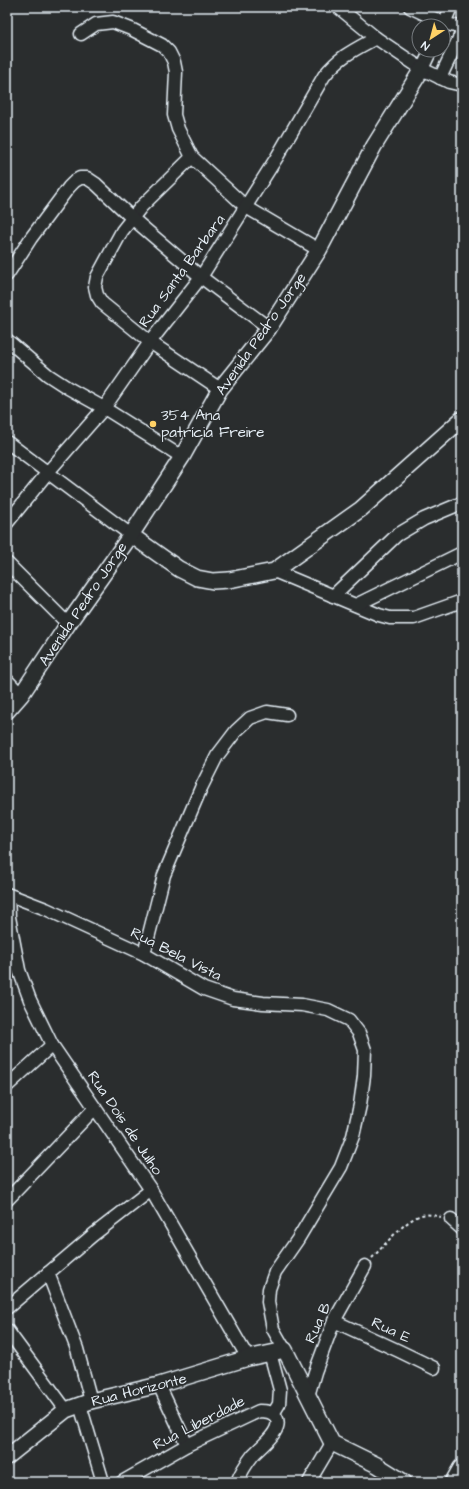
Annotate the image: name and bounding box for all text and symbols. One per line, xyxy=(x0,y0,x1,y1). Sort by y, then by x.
north arrow xyxy=(411,18,451,58)
text: N xyxy=(418,38,433,54)
street label: Rua Santa Barbara xyxy=(134,210,230,332)
street label: Avenida Pedro Jorge xyxy=(211,269,312,400)
place label: 354 Ana patrícia Freire xyxy=(161,405,264,443)
marker: 354 Ana patrícia Freire xyxy=(148,419,158,429)
street label: Avenida Pedro Jorge xyxy=(34,538,133,671)
street label: Rua Bela Vista xyxy=(127,922,225,986)
street label: Rua Dois de Julho xyxy=(82,1067,168,1180)
street label: Rua B xyxy=(300,1299,336,1347)
street label: Rua E xyxy=(368,1312,414,1348)
street label: Rua Horizonte xyxy=(89,1368,189,1412)
street label: Rua Liberdade xyxy=(149,1391,249,1455)

